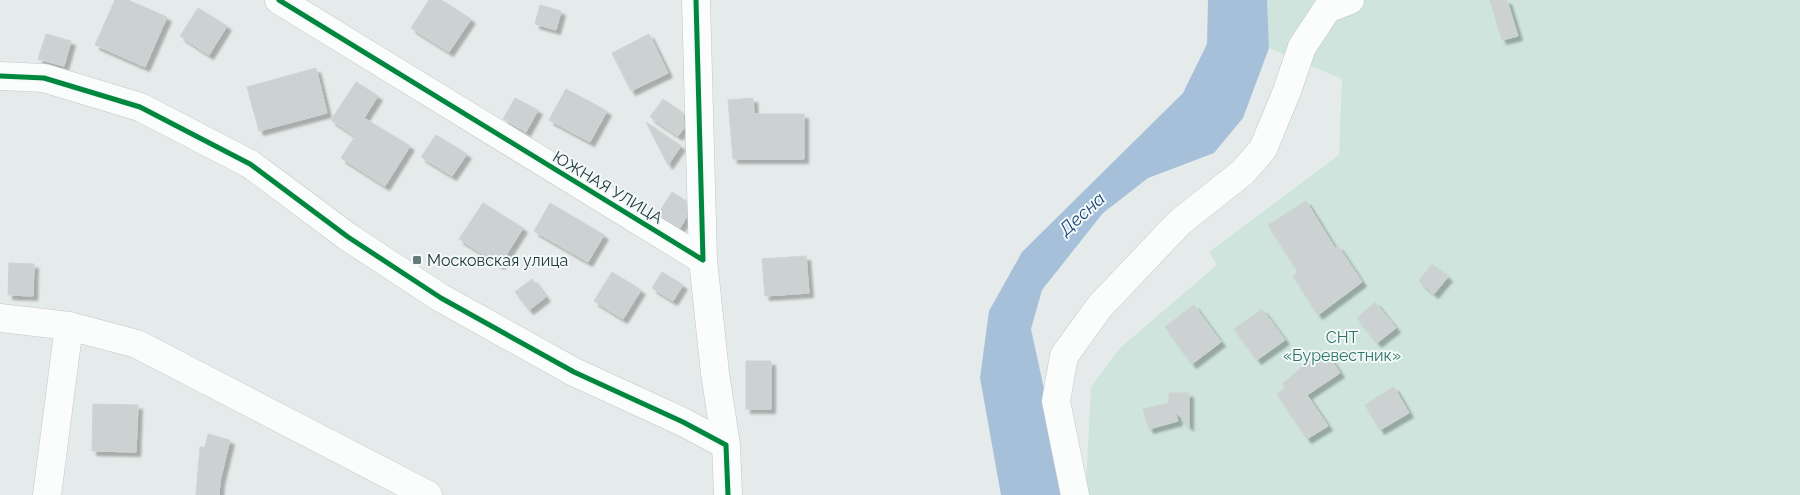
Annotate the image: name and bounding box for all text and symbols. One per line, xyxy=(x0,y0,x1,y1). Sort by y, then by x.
street label: ЮЖНАЯ УЛИЦА xyxy=(549,147,666,228)
water label: Десна xyxy=(1054,187,1109,240)
place label: Московская улица xyxy=(427,251,568,270)
marker: Московская улица xyxy=(411,254,423,266)
park label: СНТ «Буревестник» xyxy=(1283,328,1401,365)

